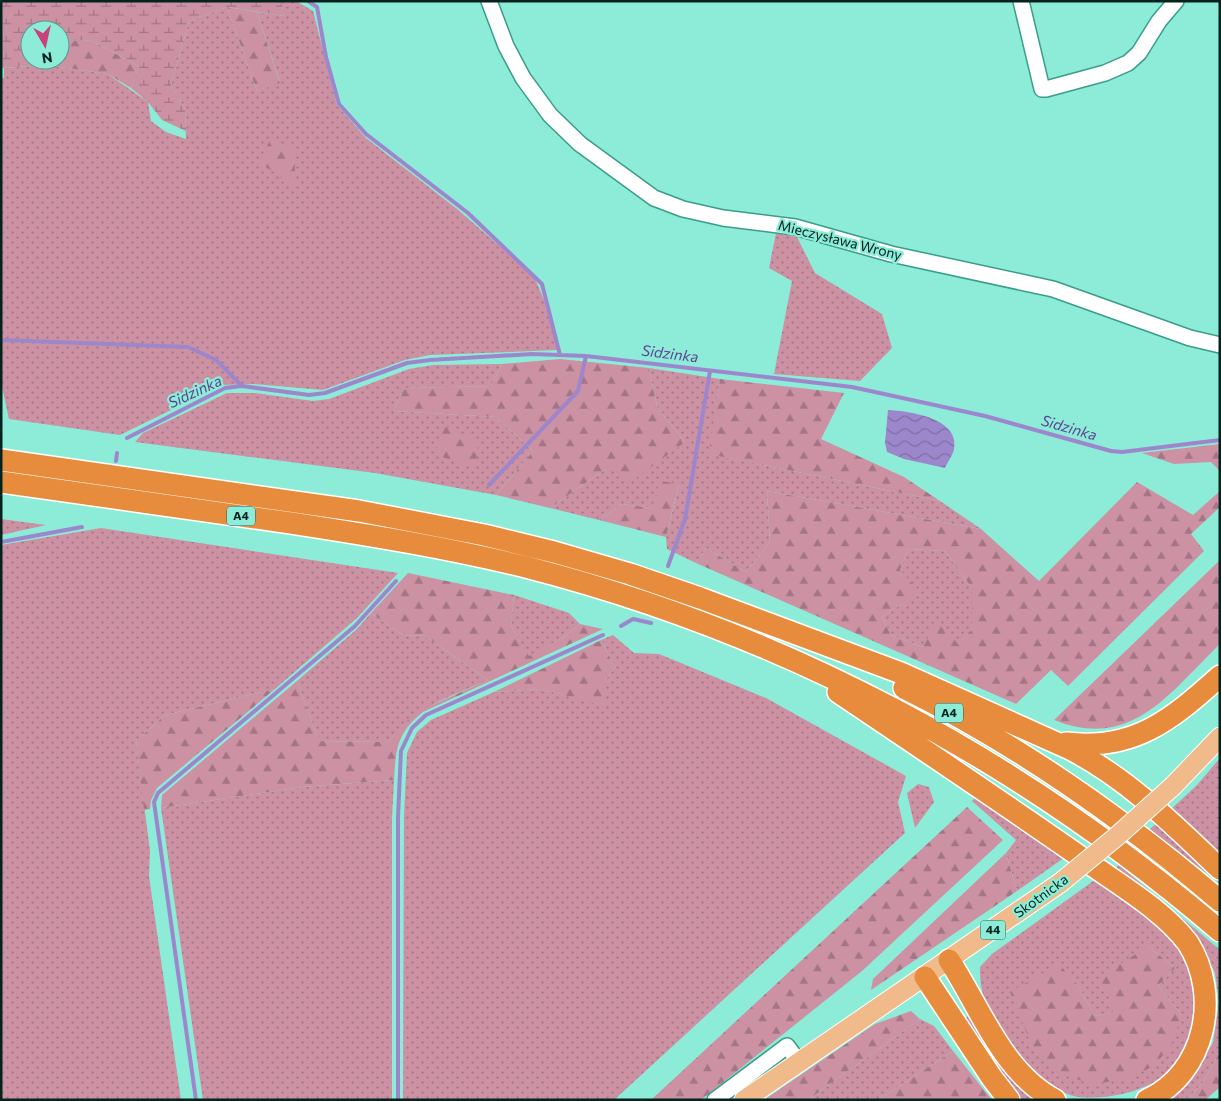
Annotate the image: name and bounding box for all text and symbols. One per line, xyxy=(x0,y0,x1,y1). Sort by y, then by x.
north arrow xyxy=(20,20,70,70)
text: N xyxy=(41,49,54,68)
street label: Mieczysława Wrony xyxy=(777,216,904,263)
water label: Sidzinka xyxy=(641,341,700,365)
water label: Sidzinka xyxy=(165,371,224,411)
water label: Sidzinka xyxy=(1039,411,1099,444)
road number: A4 xyxy=(227,506,255,526)
road number: A4 xyxy=(935,704,963,722)
street label: Skotnicka xyxy=(1010,870,1071,921)
road number: 44 xyxy=(980,920,1006,940)

